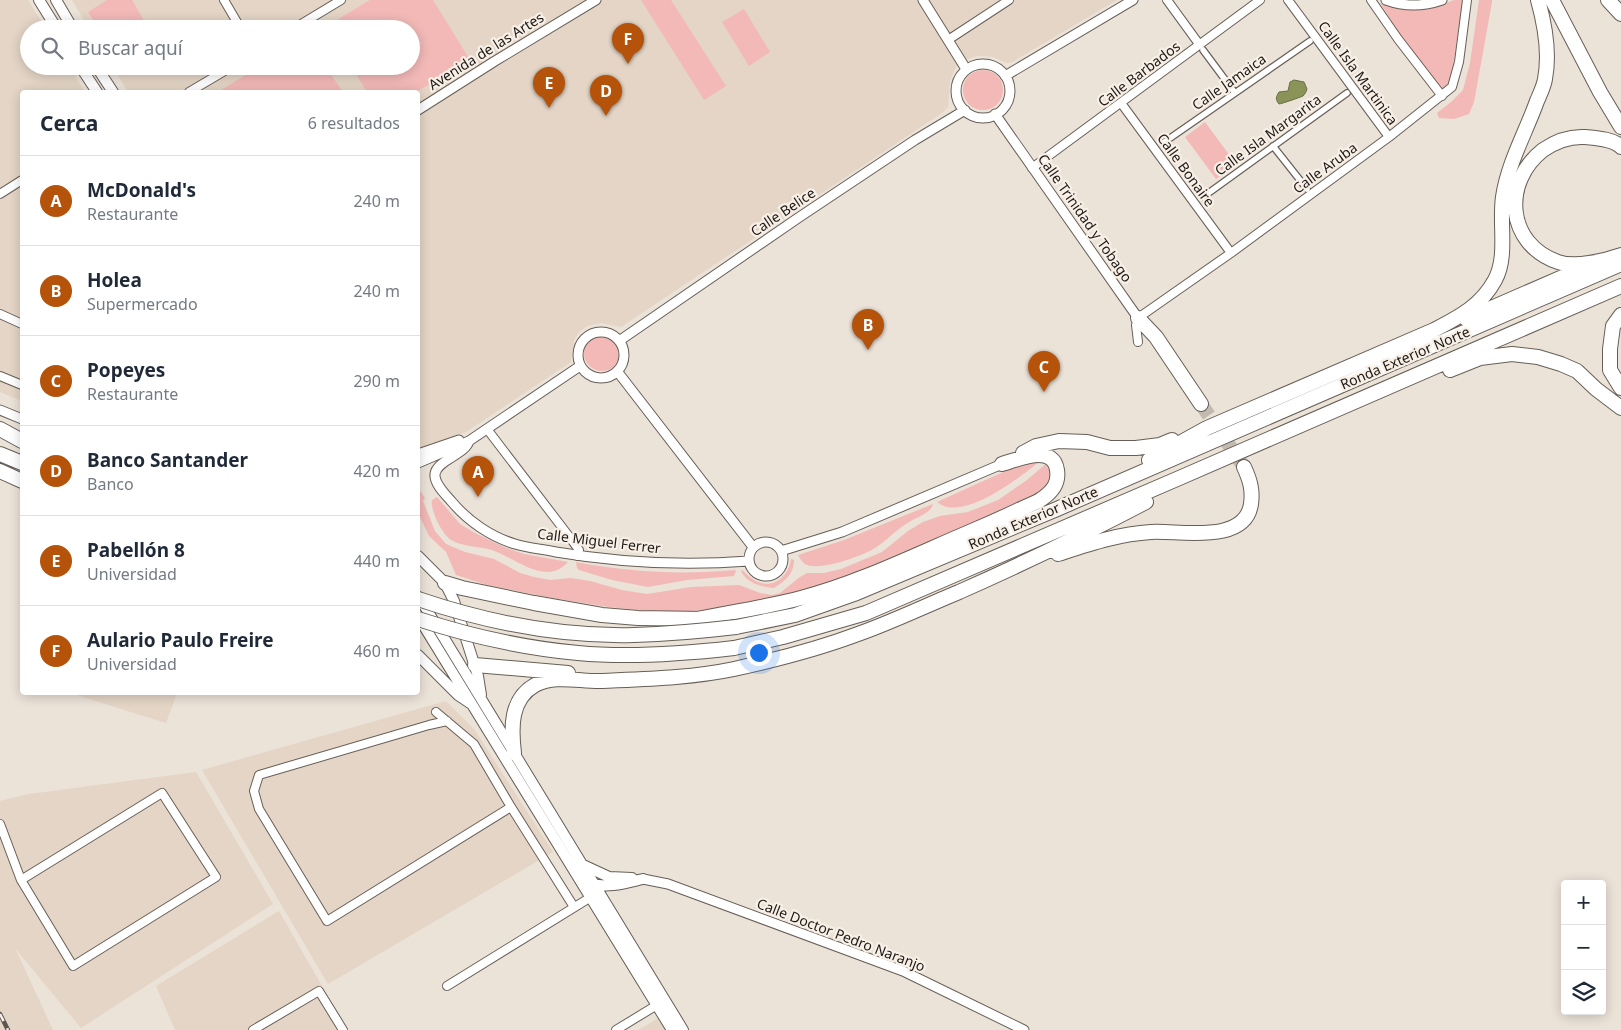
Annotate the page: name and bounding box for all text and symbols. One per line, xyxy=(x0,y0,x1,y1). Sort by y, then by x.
street label: Avenida de las Artes xyxy=(424,7,547,94)
street label: Calle Isla Martinica xyxy=(1314,17,1402,128)
search box xyxy=(20,20,420,75)
pin: F xyxy=(612,23,644,64)
icon: search xyxy=(38,34,66,62)
text: Buscar aquí xyxy=(78,35,183,61)
street label: Calle Barbados xyxy=(1094,36,1184,111)
street label: Calle Jamaica xyxy=(1188,49,1270,114)
pin: E xyxy=(533,67,565,108)
pin: D xyxy=(590,75,622,116)
street label: Calle Isla Margarita xyxy=(1211,90,1325,180)
text: Cerca xyxy=(40,109,98,137)
text: 6 resultados xyxy=(308,112,400,134)
street label: Calle Bonaire xyxy=(1153,129,1220,210)
street label: Calle Aruba xyxy=(1289,138,1361,197)
street label: Calle Trinidad y Tobago xyxy=(1034,150,1137,286)
text: McDonald's xyxy=(87,177,196,203)
street label: Calle Belice xyxy=(747,183,819,240)
text: A xyxy=(50,190,62,212)
text: 240 m xyxy=(353,190,400,212)
text: Restaurante xyxy=(87,203,178,225)
text: Holea xyxy=(87,267,142,293)
text: B xyxy=(51,280,61,302)
text: 240 m xyxy=(353,280,400,302)
text: Supermercado xyxy=(87,293,198,315)
pin: B xyxy=(852,309,884,350)
street label: Ronda Exterior Norte xyxy=(1337,322,1473,393)
pin: C xyxy=(1028,351,1060,392)
text: Popeyes xyxy=(87,357,165,383)
text: C xyxy=(51,370,61,392)
text: 290 m xyxy=(353,370,400,392)
text: Restaurante xyxy=(87,383,178,405)
text: Banco Santander xyxy=(87,447,248,473)
pin: A xyxy=(462,456,494,497)
text: D xyxy=(50,460,62,482)
text: 420 m xyxy=(353,460,400,482)
text: Banco xyxy=(87,473,134,495)
street label: Ronda Exterior Norte xyxy=(965,482,1101,553)
street label: Calle Miguel Ferrer xyxy=(536,523,662,558)
text: Pabellón 8 xyxy=(87,537,185,563)
text: E xyxy=(52,550,60,572)
text: 440 m xyxy=(353,550,400,572)
text: Universidad xyxy=(87,563,177,585)
text: Aulario Paulo Freire xyxy=(87,627,274,653)
text: F xyxy=(52,640,60,662)
text: 460 m xyxy=(353,640,400,662)
your location xyxy=(746,640,772,666)
text: Universidad xyxy=(87,653,177,675)
map controls xyxy=(1561,880,1606,1015)
button: + xyxy=(1561,880,1606,925)
street label: Calle Doctor Pedro Naranjo xyxy=(754,894,928,975)
button: − xyxy=(1561,925,1606,970)
button: layers xyxy=(1561,970,1606,1015)

